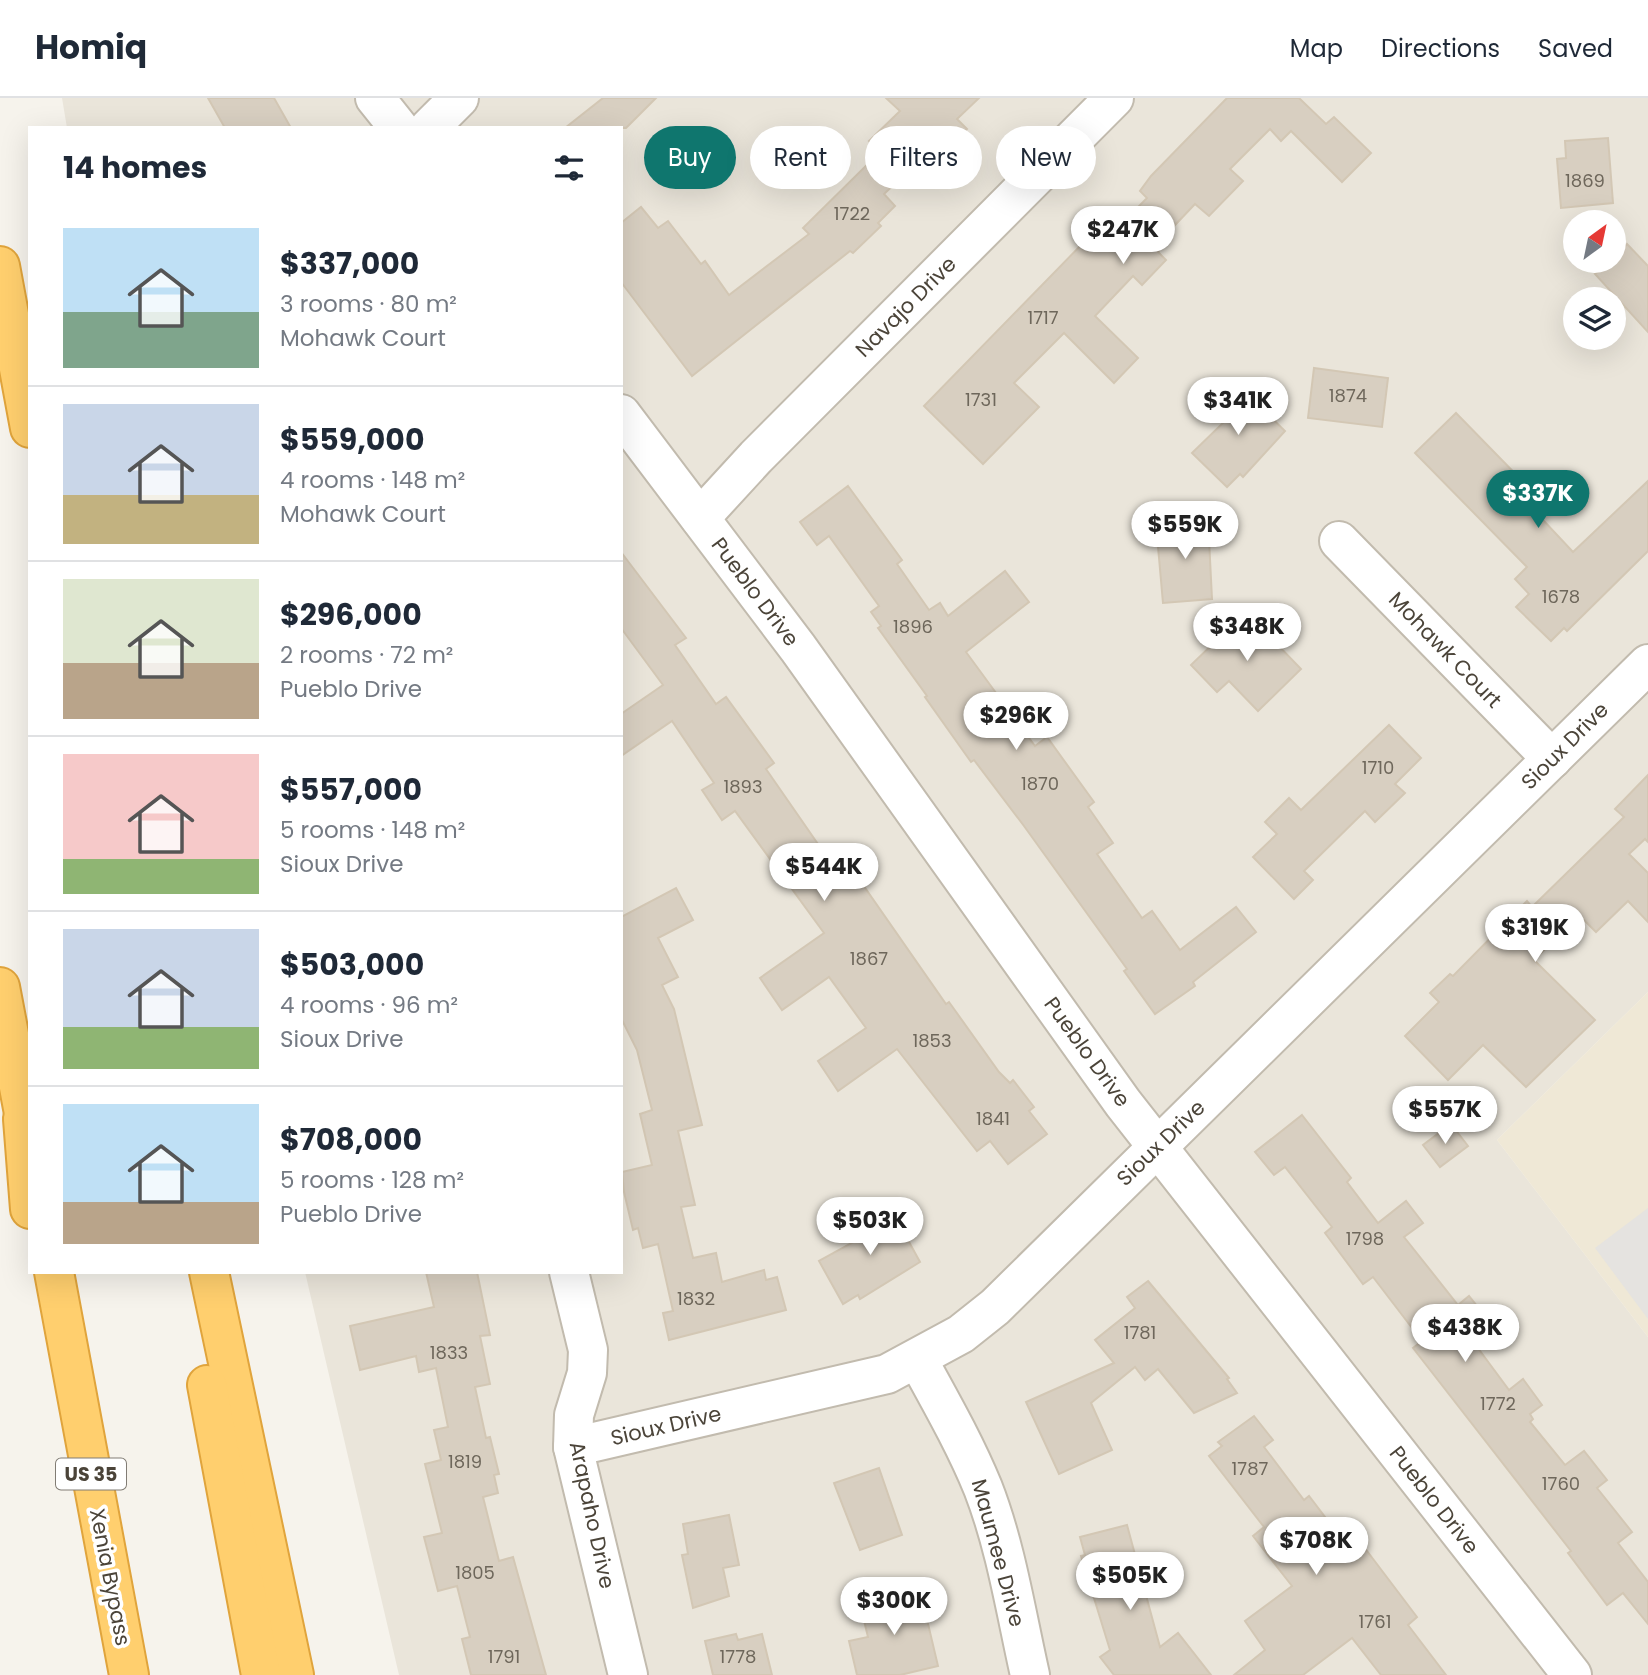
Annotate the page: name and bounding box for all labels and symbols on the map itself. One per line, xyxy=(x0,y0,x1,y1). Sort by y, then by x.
house number: 1869 xyxy=(1565,168,1605,193)
house number: 1722 xyxy=(834,201,870,226)
pin: $247K xyxy=(1074,206,1172,266)
north arrow xyxy=(1563,210,1626,273)
street label: Navajo Drive xyxy=(849,250,963,364)
house number: 1717 xyxy=(1027,305,1059,330)
pin: $341K xyxy=(1189,378,1287,437)
house number: 1874 xyxy=(1329,383,1367,408)
house number: 1731 xyxy=(965,387,997,412)
pin: $337K xyxy=(1489,470,1587,530)
pin: $559K xyxy=(1136,502,1234,561)
street label: Pueblo Drive xyxy=(705,531,806,652)
house number: 1678 xyxy=(1542,584,1580,609)
street label: Mohawk Court xyxy=(1382,585,1508,714)
pin: $348K xyxy=(1198,603,1296,663)
house number: 1896 xyxy=(893,614,933,639)
pin: $296K xyxy=(967,692,1065,752)
street label: Sioux Drive xyxy=(1515,696,1615,796)
house number: 1710 xyxy=(1362,755,1394,780)
house number: 1870 xyxy=(1021,771,1059,796)
house number: 1893 xyxy=(723,774,763,799)
pin: $544K xyxy=(775,844,873,903)
pin: $319K xyxy=(1486,904,1584,964)
house number: 1867 xyxy=(850,946,888,971)
street label: Pueblo Drive xyxy=(1038,991,1137,1113)
house number: 1853 xyxy=(912,1028,952,1053)
pin: $557K xyxy=(1396,1086,1494,1146)
street label: Sioux Drive xyxy=(1110,1093,1211,1192)
house number: 1841 xyxy=(976,1106,1010,1131)
pin: $503K xyxy=(821,1198,919,1257)
house number: 1798 xyxy=(1346,1226,1384,1251)
house number: 1832 xyxy=(677,1286,715,1311)
pin: $438K xyxy=(1416,1304,1514,1364)
house number: 1781 xyxy=(1124,1320,1156,1345)
house number: 1833 xyxy=(430,1340,468,1365)
house number: 1772 xyxy=(1480,1391,1516,1416)
street label: Sioux Drive xyxy=(608,1399,724,1452)
street label: Arapaho Drive xyxy=(563,1439,622,1591)
street label: Pueblo Drive xyxy=(1383,1440,1486,1560)
house number: 1819 xyxy=(448,1449,482,1474)
house number: 1787 xyxy=(1232,1456,1269,1481)
road number: US 35 xyxy=(56,1458,126,1490)
house number: 1760 xyxy=(1542,1471,1580,1496)
street label: Maumee Drive xyxy=(965,1476,1032,1630)
street label: Xenia Bypass xyxy=(83,1506,138,1648)
pin: $708K xyxy=(1267,1518,1365,1577)
pin: $505K xyxy=(1081,1552,1179,1612)
house number: 1805 xyxy=(455,1560,495,1585)
pin: $300K xyxy=(845,1578,943,1637)
house number: 1761 xyxy=(1359,1609,1391,1634)
house number: 1791 xyxy=(488,1644,520,1669)
house number: 1778 xyxy=(720,1644,756,1669)

